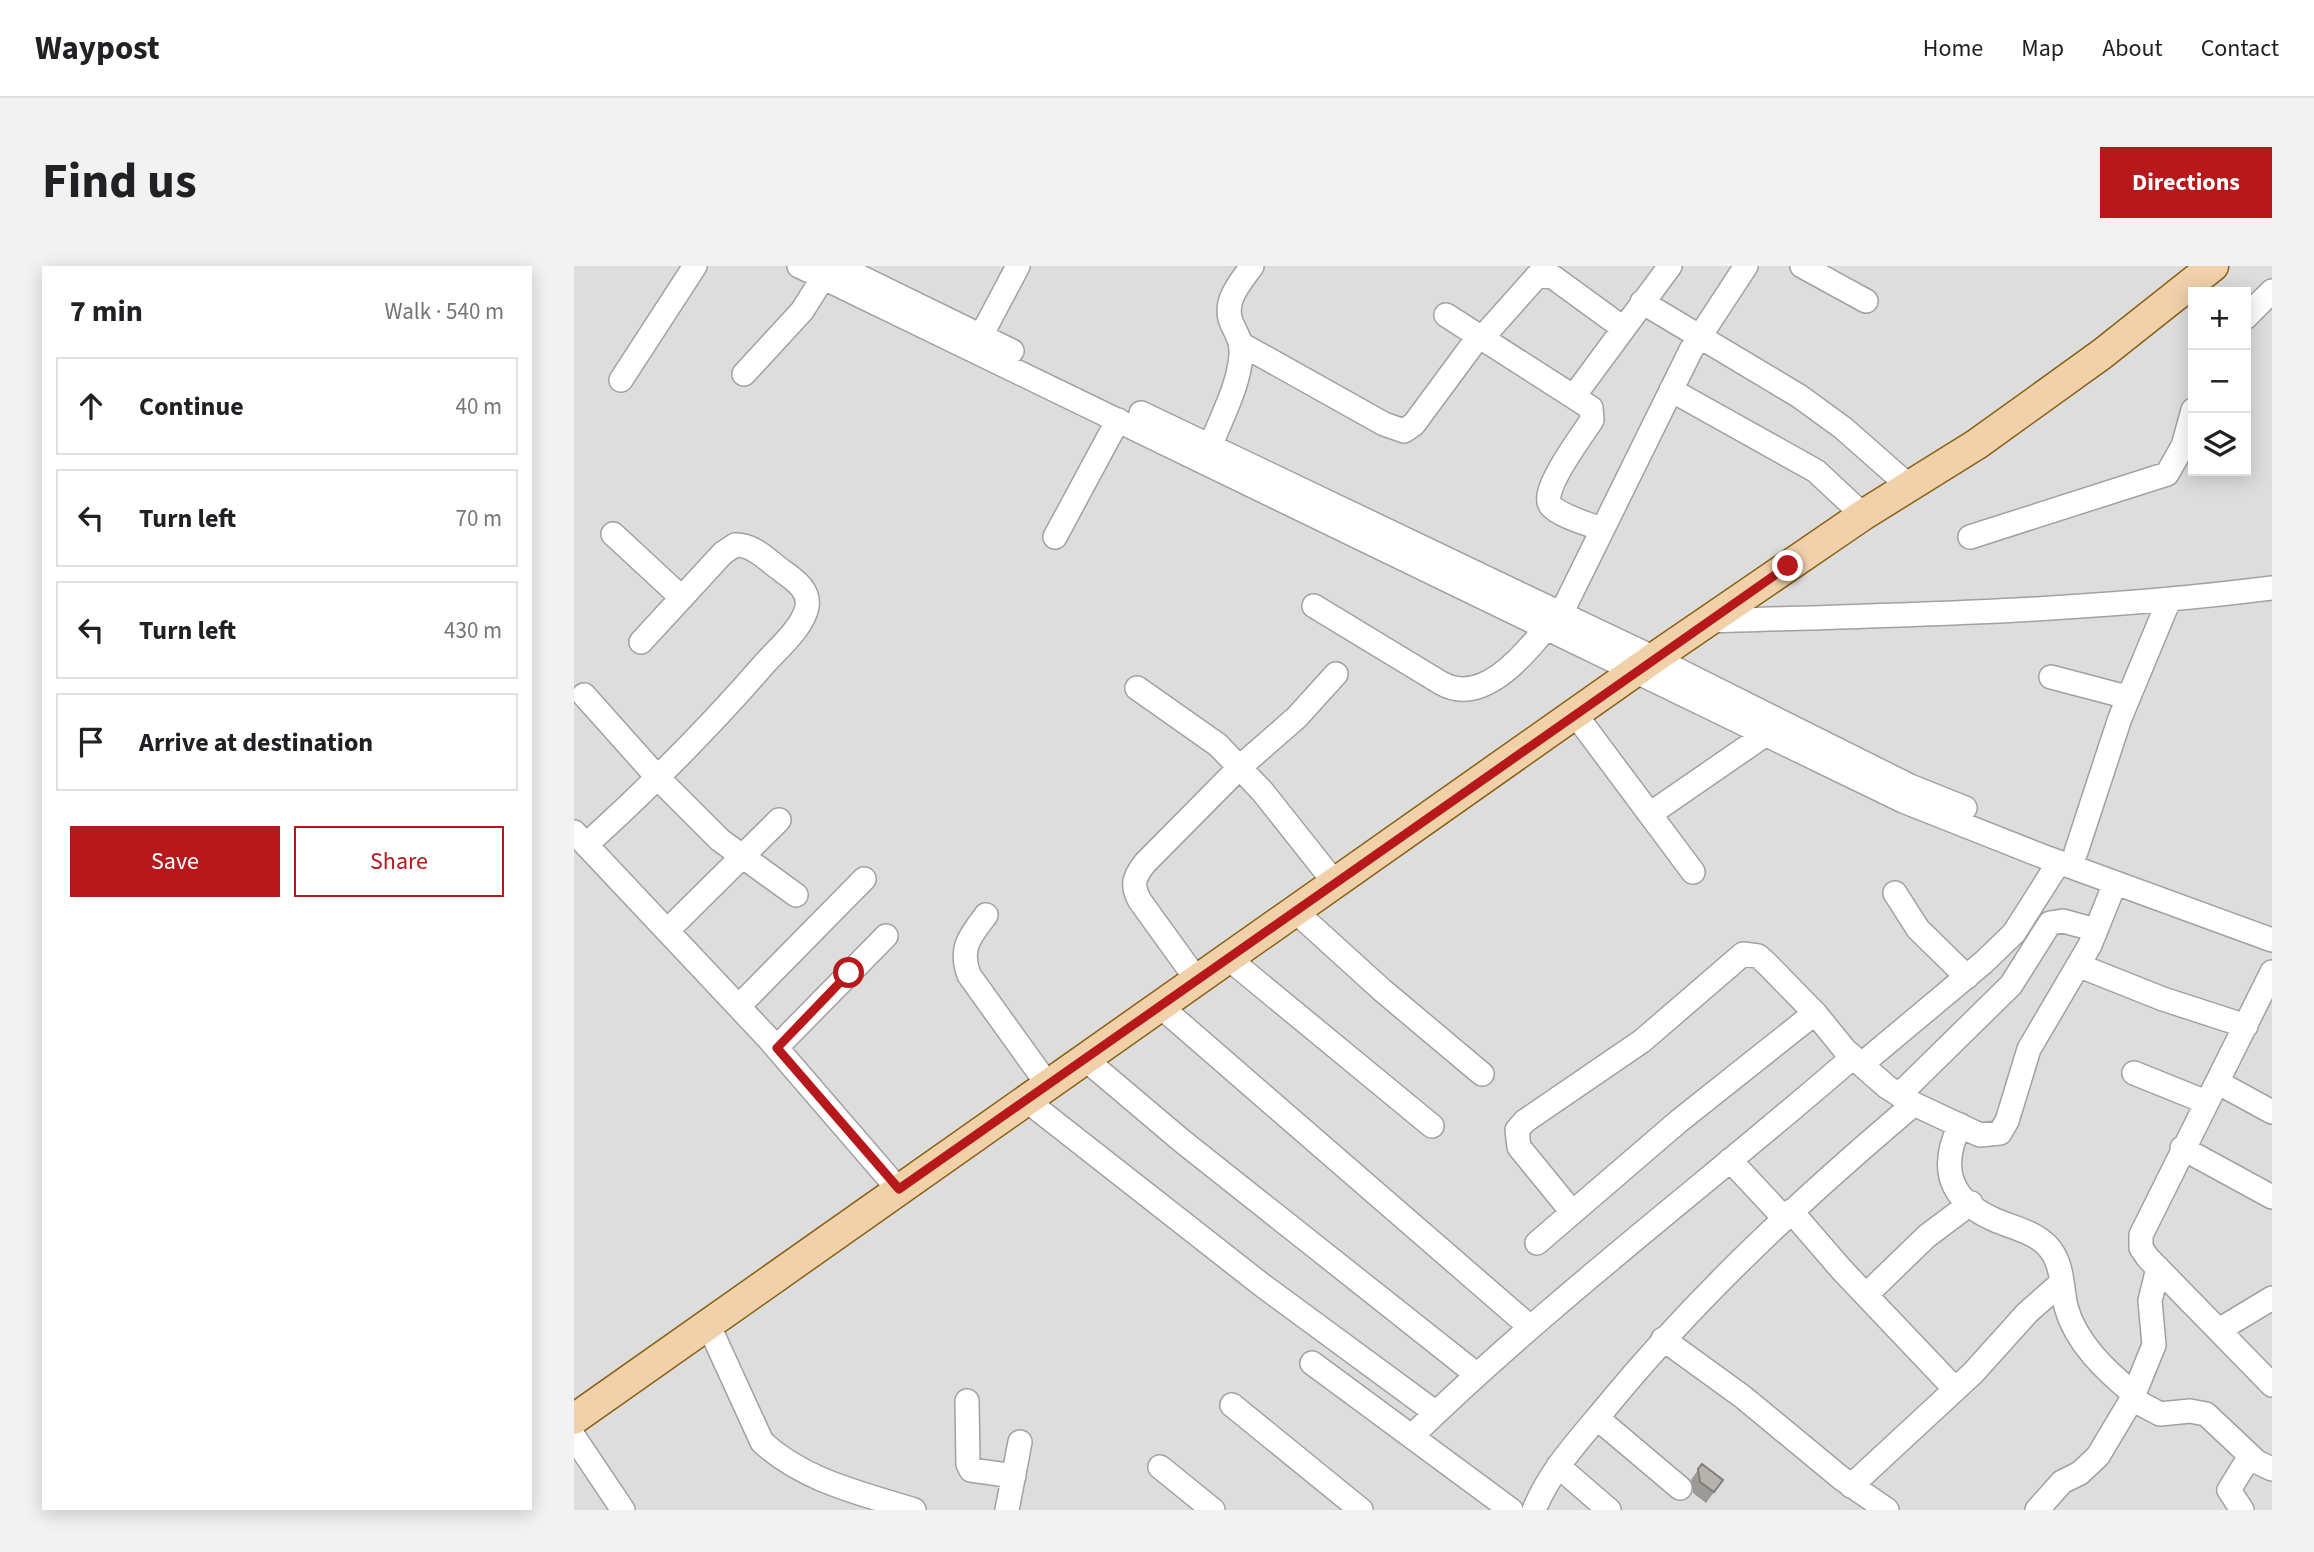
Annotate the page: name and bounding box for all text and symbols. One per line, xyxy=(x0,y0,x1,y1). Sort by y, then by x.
text: Waypost xyxy=(35,25,160,72)
text: Home xyxy=(1923,31,1983,66)
text: Map xyxy=(2021,31,2064,66)
text: About xyxy=(2102,31,2163,66)
text: Contact xyxy=(2201,31,2279,66)
text: Find us xyxy=(42,147,197,217)
button: Directions xyxy=(2100,147,2272,218)
map controls xyxy=(2188,287,2251,476)
button: + xyxy=(2188,287,2251,350)
text: 7 min xyxy=(70,290,143,333)
text: Walk · 540 m xyxy=(385,295,504,328)
button: − xyxy=(2188,350,2251,413)
icon: ahead xyxy=(72,387,110,425)
text: Continue xyxy=(139,388,244,425)
text: 40 m xyxy=(455,390,502,423)
button: layers xyxy=(2188,413,2251,476)
icon: left xyxy=(72,499,110,537)
text: Turn left xyxy=(139,500,236,537)
text: 70 m xyxy=(455,502,502,535)
route end xyxy=(1772,550,1803,581)
icon: left xyxy=(72,611,110,649)
text: Turn left xyxy=(139,612,236,649)
text: 430 m xyxy=(444,614,502,647)
icon: arrive xyxy=(72,723,110,761)
text: Arrive at destination xyxy=(139,724,373,761)
button: Save xyxy=(70,826,280,897)
button: Share xyxy=(294,826,504,897)
route start xyxy=(833,957,864,988)

